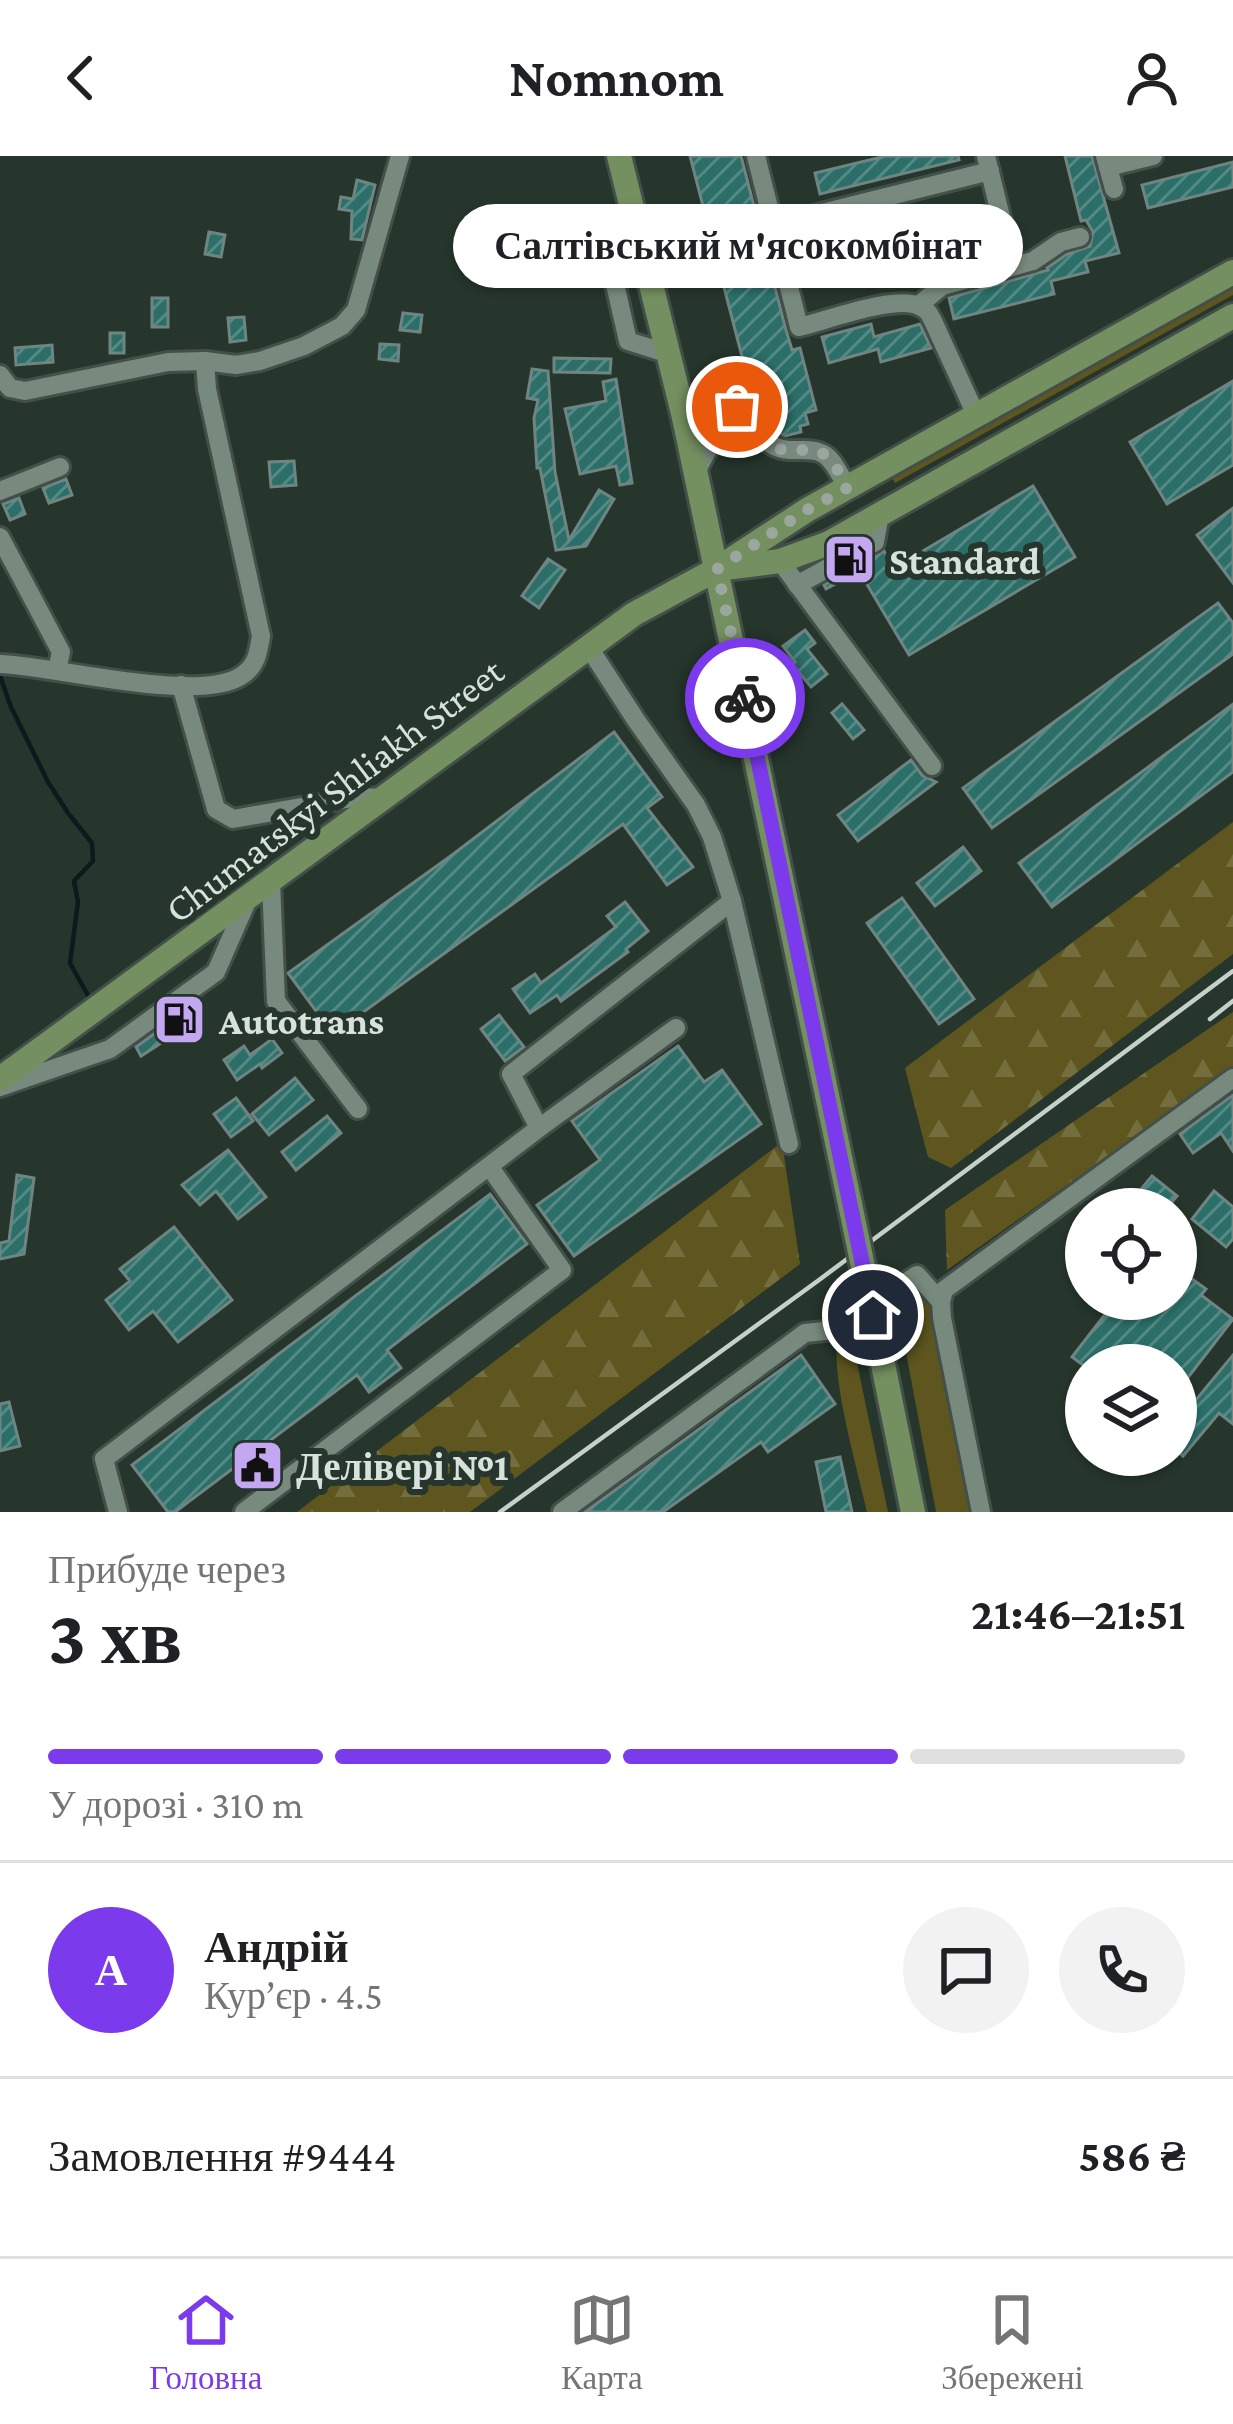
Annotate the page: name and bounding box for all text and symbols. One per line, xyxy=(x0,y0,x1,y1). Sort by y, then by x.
icon: back xyxy=(48,45,114,111)
icon: person xyxy=(1119,45,1185,111)
text: Nomnom xyxy=(509,48,724,108)
callout: Салтівський м'ясокомбінат xyxy=(452,203,1022,287)
text: Салтівський м'ясокомбінат xyxy=(494,224,982,267)
pin xyxy=(686,356,788,458)
icon: bag xyxy=(704,374,770,440)
fuel station icon: Standard xyxy=(822,532,878,588)
place label: Standard xyxy=(889,539,1040,582)
courier xyxy=(685,638,805,758)
street label: Chumatskyi Shliakh Street xyxy=(157,648,513,932)
icon: bike xyxy=(712,665,778,731)
fuel station icon: Autotrans xyxy=(152,992,208,1048)
place label: Autotrans xyxy=(218,999,384,1042)
map controls xyxy=(1065,1188,1197,1476)
button: locate xyxy=(1065,1188,1197,1320)
pin xyxy=(822,1264,924,1366)
icon: home xyxy=(840,1282,906,1348)
button: layers xyxy=(1065,1344,1197,1476)
public building icon: Делівері №1 xyxy=(229,1438,285,1494)
place label: Делівері №1 xyxy=(296,1445,509,1489)
text: Прибуде через xyxy=(48,1548,286,1591)
text: 21:46–21:51 xyxy=(971,1589,1185,1639)
text: 3 хв xyxy=(48,1593,182,1680)
text: У дорозі · 310 m xyxy=(48,1783,304,1826)
button: chat xyxy=(903,1907,1029,2033)
button: phone xyxy=(1059,1907,1185,2033)
text: Андрій xyxy=(204,1922,349,1972)
text: А xyxy=(95,1945,127,1995)
text: Кур’єр · 4.5 xyxy=(204,1974,383,2017)
text: Замовлення #9444 xyxy=(48,2131,396,2181)
text: 586 ₴ xyxy=(1078,2131,1185,2181)
tab: Головна xyxy=(149,2287,262,2397)
tab: Карта xyxy=(561,2287,643,2397)
tab: Збережені xyxy=(941,2287,1084,2397)

